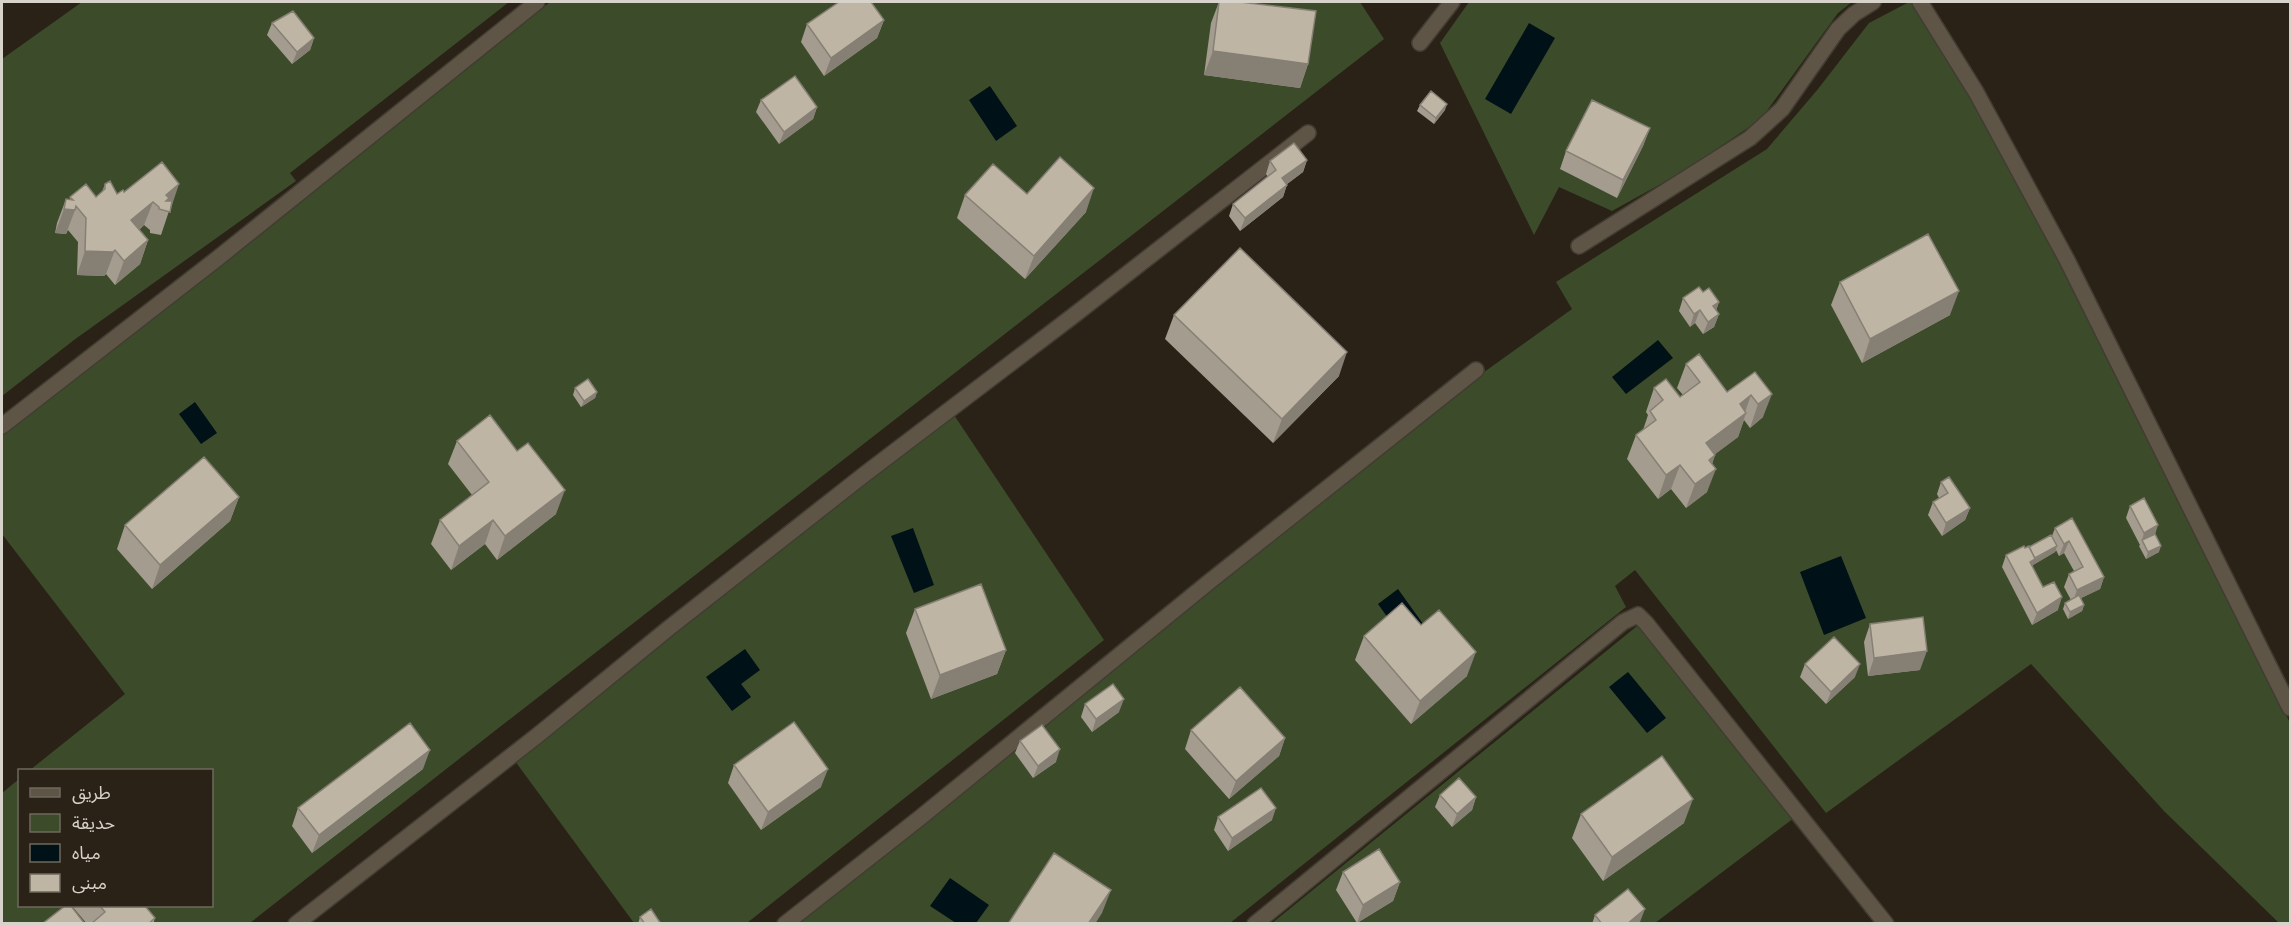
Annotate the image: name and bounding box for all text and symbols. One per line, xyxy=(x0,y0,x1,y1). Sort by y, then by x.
legend xyxy=(18,769,213,907)
text: طريق xyxy=(72,782,111,804)
text: حديقة xyxy=(72,812,115,834)
text: مياه xyxy=(72,842,101,864)
text: مبنى xyxy=(72,872,107,894)

